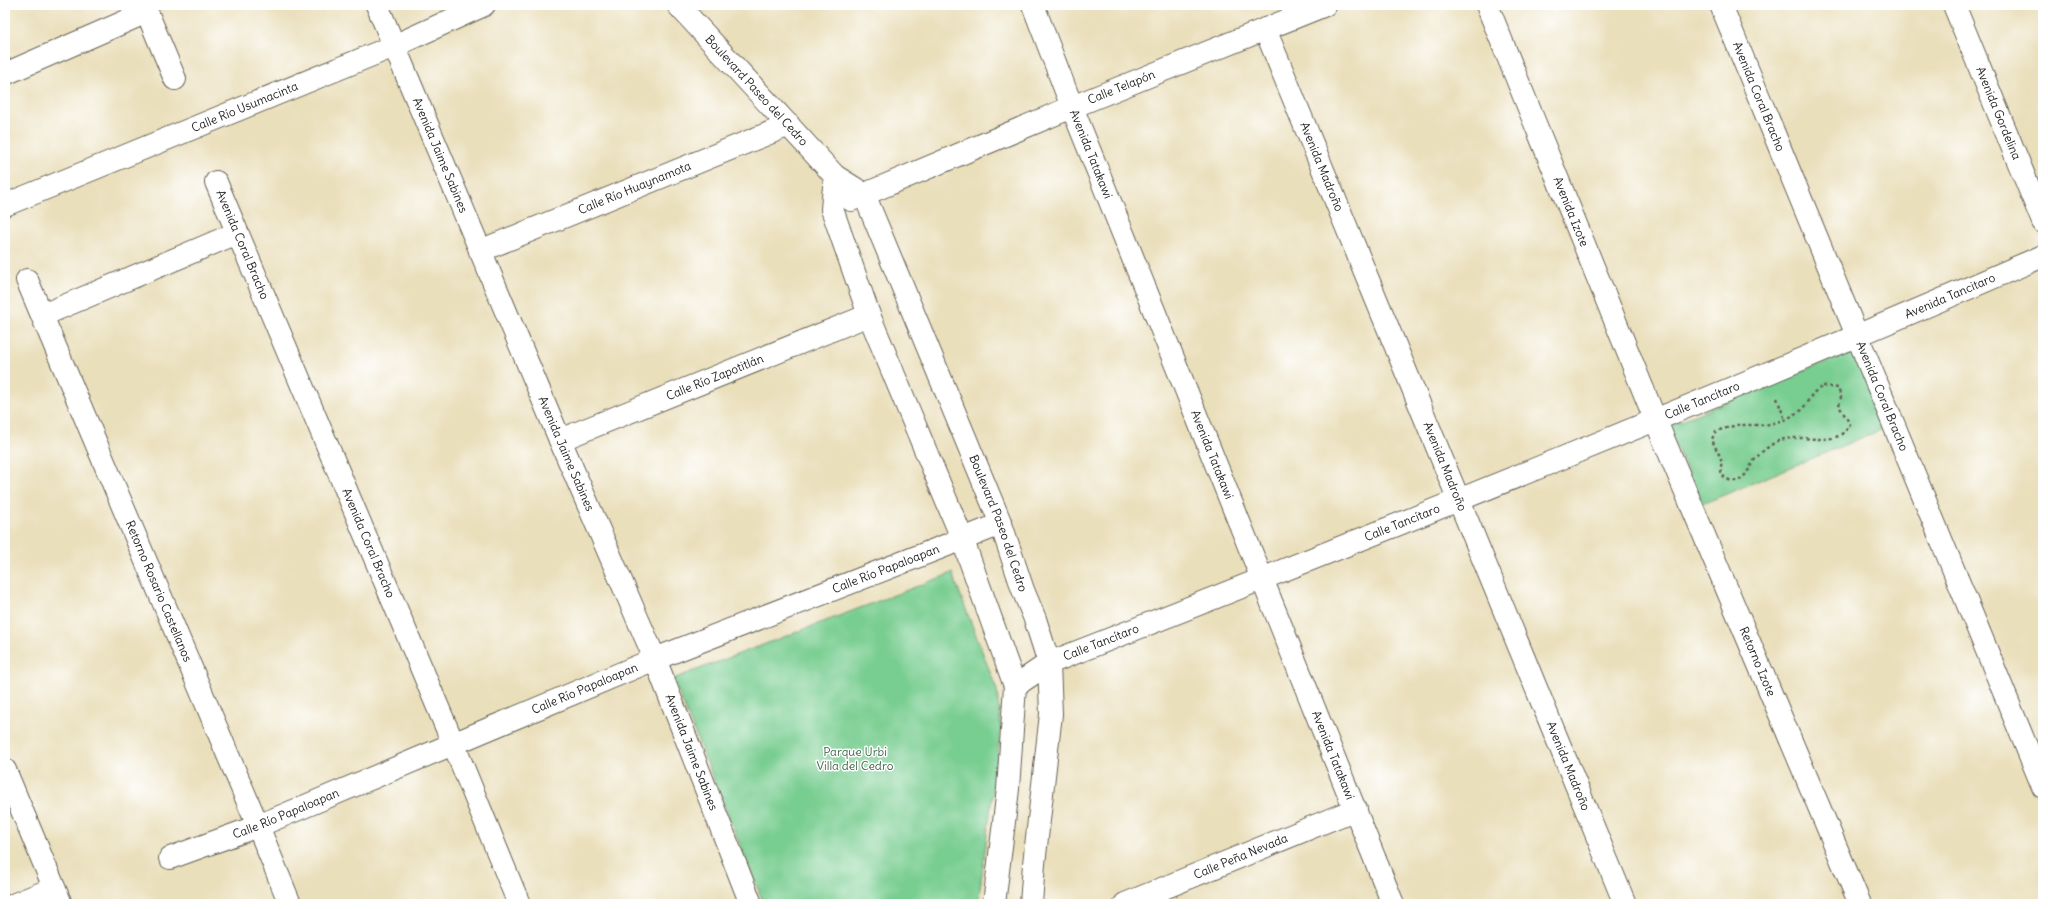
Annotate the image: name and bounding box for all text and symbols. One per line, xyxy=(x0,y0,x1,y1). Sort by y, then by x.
street label: Boulevard Paseo del Cedro xyxy=(702,32,812,149)
street label: Avenida Coral Bracho xyxy=(1730,39,1789,154)
street label: Avenida Gordelina xyxy=(1973,64,2025,162)
street label: Calle Telapón xyxy=(1085,66,1157,107)
street label: Calle Río Usumacinta xyxy=(189,78,300,135)
street label: Avenida Jaime Sabines xyxy=(410,95,472,215)
street label: Avenida Tatakawi xyxy=(1067,107,1116,201)
street label: Avenida Madroño xyxy=(1297,120,1347,214)
street label: Calle Río Huaynamota xyxy=(576,158,693,217)
street label: Avenida Izote xyxy=(1550,174,1592,249)
street label: Avenida Coral Bracho xyxy=(213,187,273,302)
street label: Avenida Tancitaro xyxy=(1902,270,1998,322)
street label: Avenida Coral Bracho xyxy=(1853,339,1912,453)
street label: Calle Río Zapotitlán xyxy=(664,351,766,403)
street label: Calle Tancítaro xyxy=(1662,378,1742,422)
street label: Avenida Jaime Sabines xyxy=(535,394,598,513)
street label: Avenida Tatakawi xyxy=(1188,408,1237,501)
street label: Avenida Madroño xyxy=(1420,419,1471,513)
street label: Boulevard Paseo del Cedro xyxy=(966,452,1031,594)
street label: Avenida Coral Bracho xyxy=(339,486,399,600)
street label: Calle Tancítaro xyxy=(1362,500,1442,544)
street label: Retorno Rosario Castellanos xyxy=(123,518,196,664)
street label: Calle Río Papaloapan xyxy=(830,541,941,596)
street label: Calle Tancítaro xyxy=(1061,620,1141,664)
street label: Retorno Izote xyxy=(1737,624,1779,698)
street label: Calle Río Papaloapan xyxy=(529,659,640,717)
street label: Avenida Jaime Sabines xyxy=(663,692,722,813)
street label: Avenida Tatakawi xyxy=(1309,708,1358,802)
street label: Avenida Madroño xyxy=(1544,719,1594,813)
park label: Parque Urbi Villa del Cedro xyxy=(817,744,894,773)
street label: Calle Río Papaloapan xyxy=(230,785,341,842)
street label: Calle Peña Nevada xyxy=(1191,830,1290,882)

